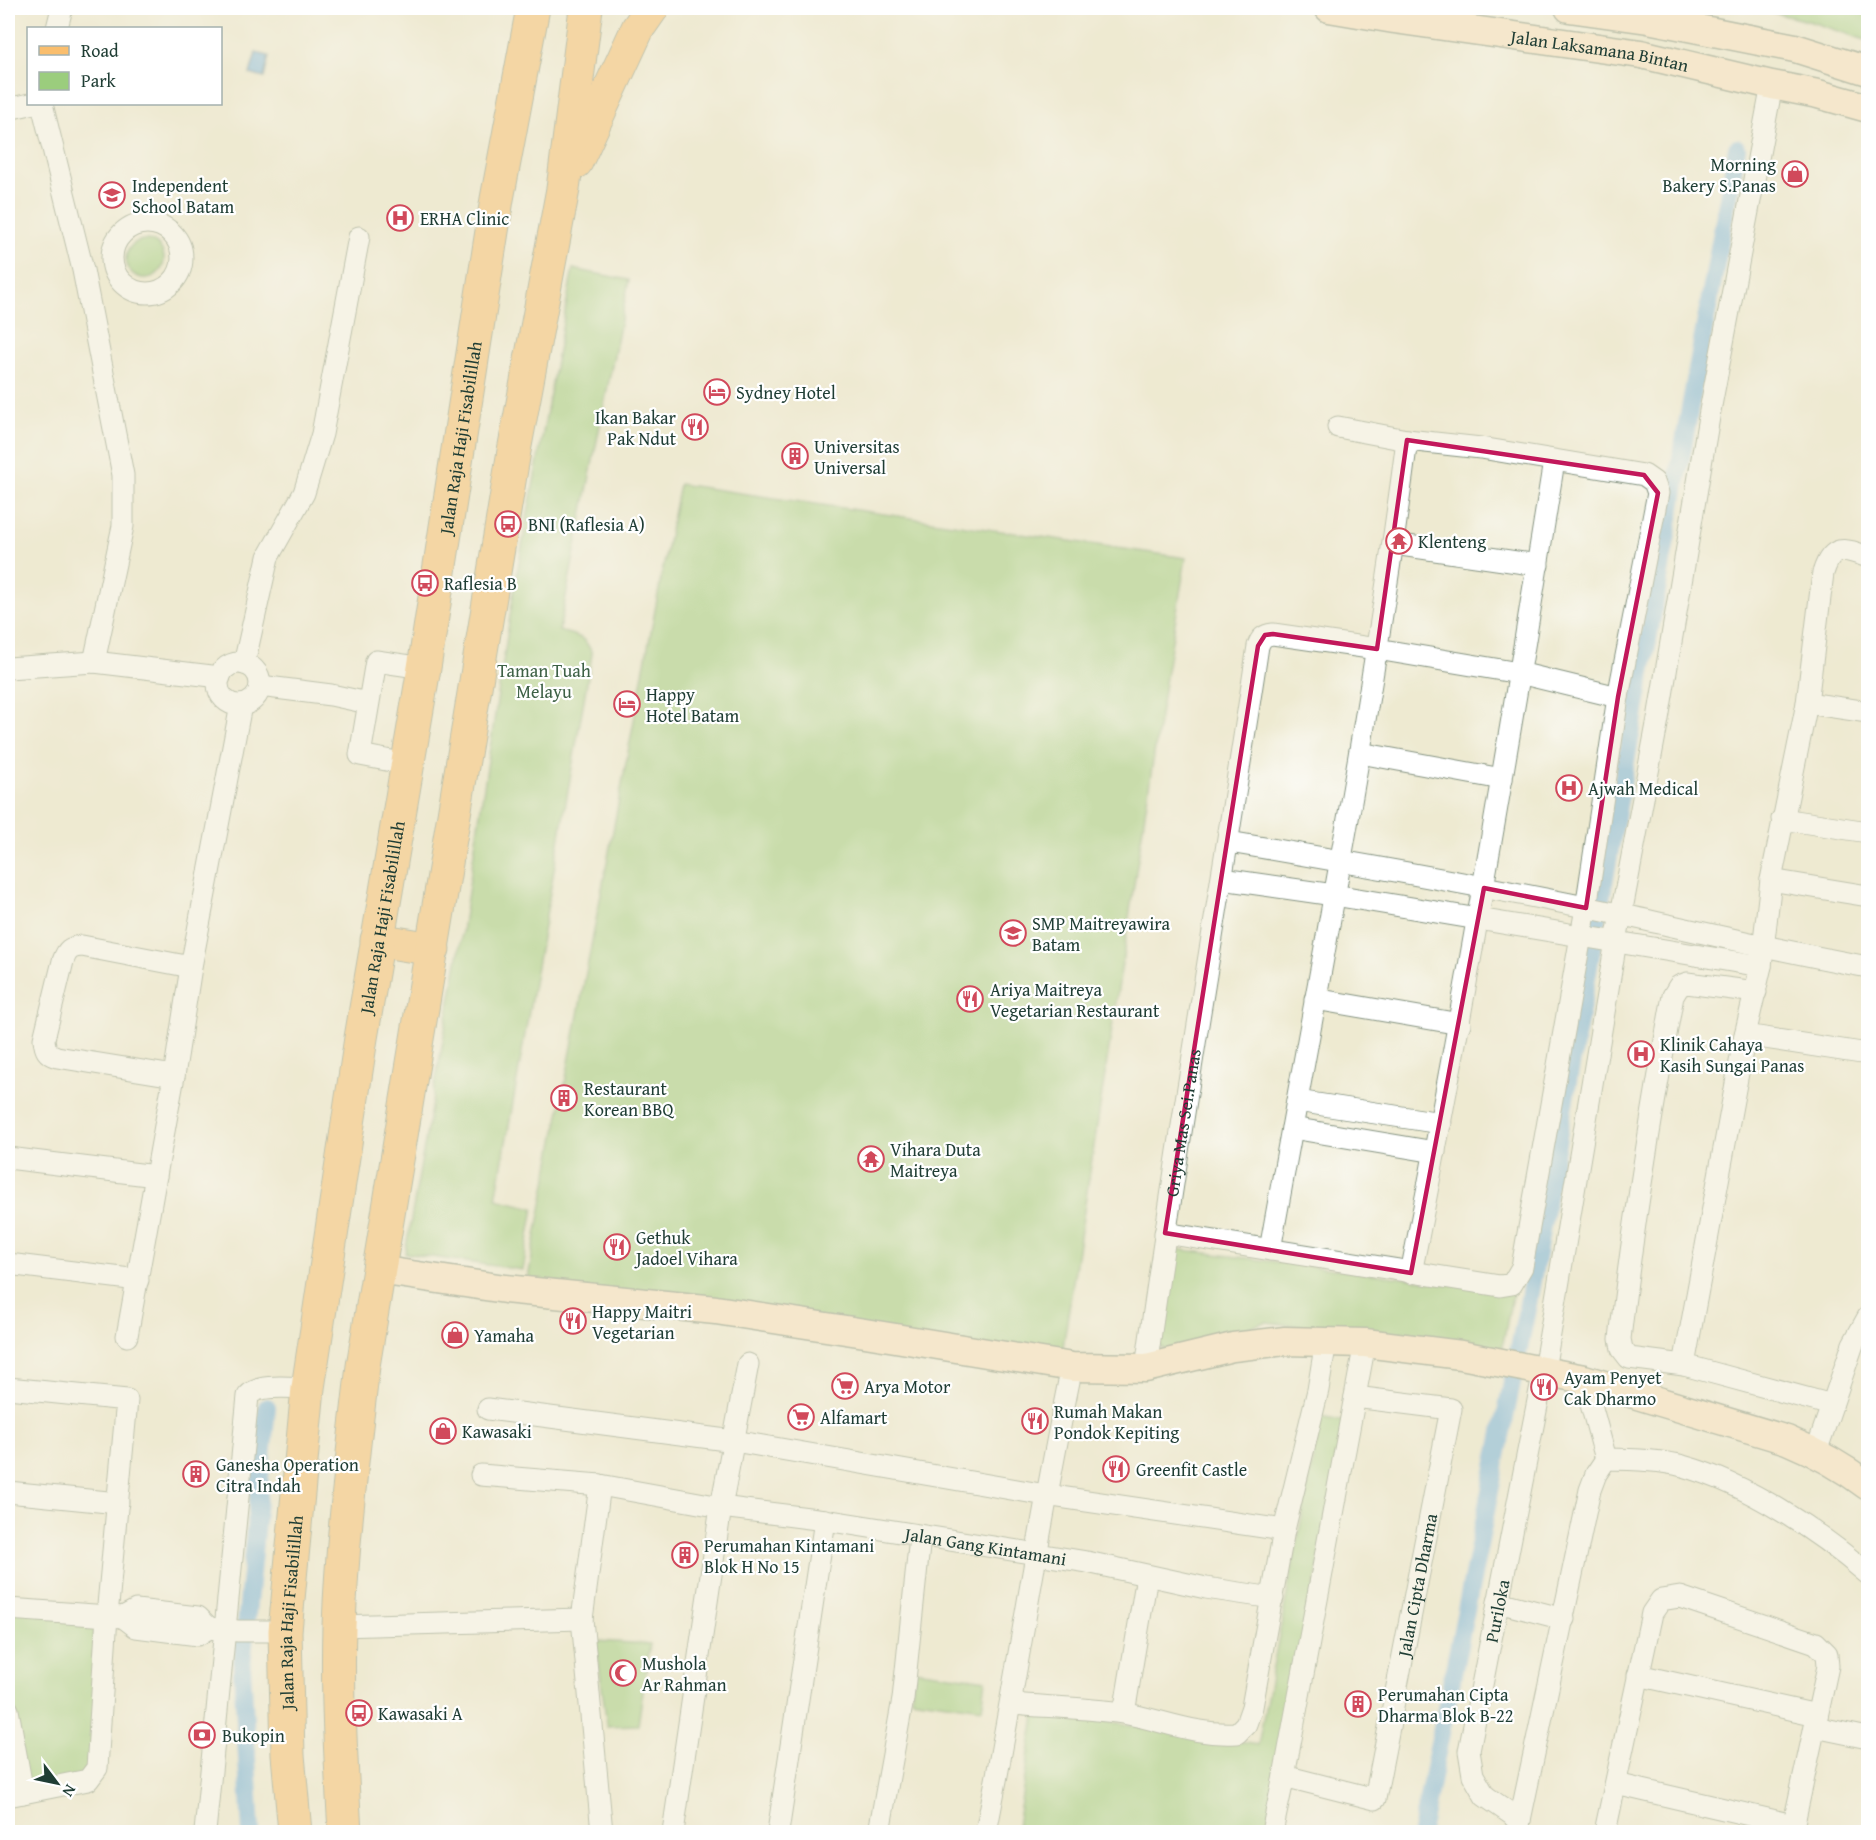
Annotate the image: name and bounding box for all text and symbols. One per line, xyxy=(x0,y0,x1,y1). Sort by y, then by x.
street label: Jalan Laksamana Bintan xyxy=(1507,22,1691,78)
legend xyxy=(27,27,222,105)
text: Road xyxy=(81,37,119,64)
text: Park xyxy=(81,67,117,94)
place label: Morning Bakery S.Panas xyxy=(1663,151,1776,199)
shop icon: Morning Bakery S.Panas xyxy=(1780,159,1810,189)
place label: Independent School Batam xyxy=(132,172,235,220)
school or university icon: Independent School Batam xyxy=(97,180,127,210)
hospital icon: ERHA Clinic xyxy=(385,203,415,233)
place label: ERHA Clinic xyxy=(420,205,509,232)
street label: Jalan Raja Haji Fisabilillah xyxy=(431,339,488,538)
hotel icon: Sydney Hotel xyxy=(702,377,732,407)
place label: Sydney Hotel xyxy=(736,379,836,406)
place label: Ikan Bakar Pak Ndut xyxy=(595,404,677,452)
restaurant icon: Ikan Bakar Pak Ndut xyxy=(680,412,710,442)
place label: Universitas Universal xyxy=(814,433,900,481)
building icon: Universitas Universal xyxy=(780,441,810,471)
bus stop icon: BNI (Raflesia A) xyxy=(493,509,523,539)
place label: BNI (Raflesia A) xyxy=(528,511,645,538)
temple icon: Klenteng xyxy=(1384,526,1414,556)
place label: Klenteng xyxy=(1418,528,1486,555)
bus stop icon: Raflesia B xyxy=(410,568,440,598)
place label: Raflesia B xyxy=(444,570,517,597)
park label: Taman Tuah Melayu xyxy=(497,657,591,705)
place label: Happy Hotel Batam xyxy=(646,681,740,729)
hotel icon: Happy Hotel Batam xyxy=(612,689,642,719)
hospital icon: Ajwah Medical xyxy=(1554,773,1584,803)
place label: Ajwah Medical xyxy=(1588,775,1698,802)
street label: Jalan Raja Haji Fisabilillah xyxy=(352,819,411,1018)
place label: SMP Maitreyawira Batam xyxy=(1032,910,1170,958)
school or university icon: SMP Maitreyawira Batam xyxy=(998,918,1028,948)
place label: Ariya Maitreya Vegetarian Restaurant xyxy=(990,976,1160,1024)
restaurant icon: Ariya Maitreya Vegetarian Restaurant xyxy=(955,984,985,1014)
place label: Klinik Cahaya Kasih Sungai Panas xyxy=(1660,1031,1805,1079)
hospital icon: Klinik Cahaya Kasih Sungai Panas xyxy=(1626,1039,1656,1069)
street label: Griya Mas Sei.Panas xyxy=(1158,1047,1207,1199)
place label: Restaurant Korean BBQ xyxy=(584,1075,674,1123)
building icon: Restaurant Korean BBQ xyxy=(549,1083,579,1113)
place label: Vihara Duta Maitreya xyxy=(890,1136,981,1184)
temple icon: Vihara Duta Maitreya xyxy=(856,1144,886,1174)
place label: Gethuk Jadoel Vihara xyxy=(634,1224,738,1272)
restaurant icon: Gethuk Jadoel Vihara xyxy=(602,1232,632,1262)
place label: Happy Maitri Vegetarian xyxy=(592,1298,692,1346)
restaurant icon: Happy Maitri Vegetarian xyxy=(558,1306,588,1336)
shop icon: Yamaha xyxy=(440,1320,470,1350)
place label: Yamaha xyxy=(474,1322,535,1349)
place label: Ayam Penyet Cak Dharmo xyxy=(1564,1364,1662,1412)
supermarket icon: Arya Motor xyxy=(830,1371,860,1401)
restaurant icon: Ayam Penyet Cak Dharmo xyxy=(1529,1372,1559,1402)
place label: Arya Motor xyxy=(864,1373,951,1400)
place label: Rumah Makan Pondok Kepiting xyxy=(1054,1398,1179,1446)
supermarket icon: Alfamart xyxy=(786,1402,816,1432)
place label: Alfamart xyxy=(820,1404,888,1431)
restaurant icon: Rumah Makan Pondok Kepiting xyxy=(1020,1406,1050,1436)
shop icon: Kawasaki xyxy=(428,1416,458,1446)
place label: Kawasaki xyxy=(462,1418,532,1445)
place label: Ganesha Operation Citra Indah xyxy=(216,1451,359,1499)
restaurant icon: Greenfit Castle xyxy=(1101,1454,1131,1484)
place label: Greenfit Castle xyxy=(1136,1456,1247,1483)
building icon: Ganesha Operation Citra Indah xyxy=(181,1459,211,1489)
street label: Jalan Cipta Dharma xyxy=(1389,1510,1444,1661)
street label: Jalan Raja Haji Fisabilillah xyxy=(271,1514,309,1712)
street label: Jalan Gang Kintamani xyxy=(901,1519,1068,1572)
place label: Perumahan Kintamani Blok H No 15 xyxy=(704,1532,874,1580)
building icon: Perumahan Kintamani Blok H No 15 xyxy=(670,1540,700,1570)
street label: Puriloka xyxy=(1477,1576,1516,1645)
place label: Mushola Ar Rahman xyxy=(642,1650,727,1698)
mosque icon: Mushola Ar Rahman xyxy=(608,1658,638,1688)
place label: Perumahan Cipta Dharma Blok B-22 xyxy=(1378,1681,1513,1729)
building icon: Perumahan Cipta Dharma Blok B-22 xyxy=(1343,1689,1373,1719)
bus stop icon: Kawasaki A xyxy=(344,1698,374,1728)
place label: Kawasaki A xyxy=(378,1700,463,1727)
bank icon: Bukopin xyxy=(187,1720,217,1750)
place label: Bukopin xyxy=(222,1722,285,1749)
north arrow xyxy=(27,1753,87,1813)
text: N xyxy=(57,1780,83,1802)

